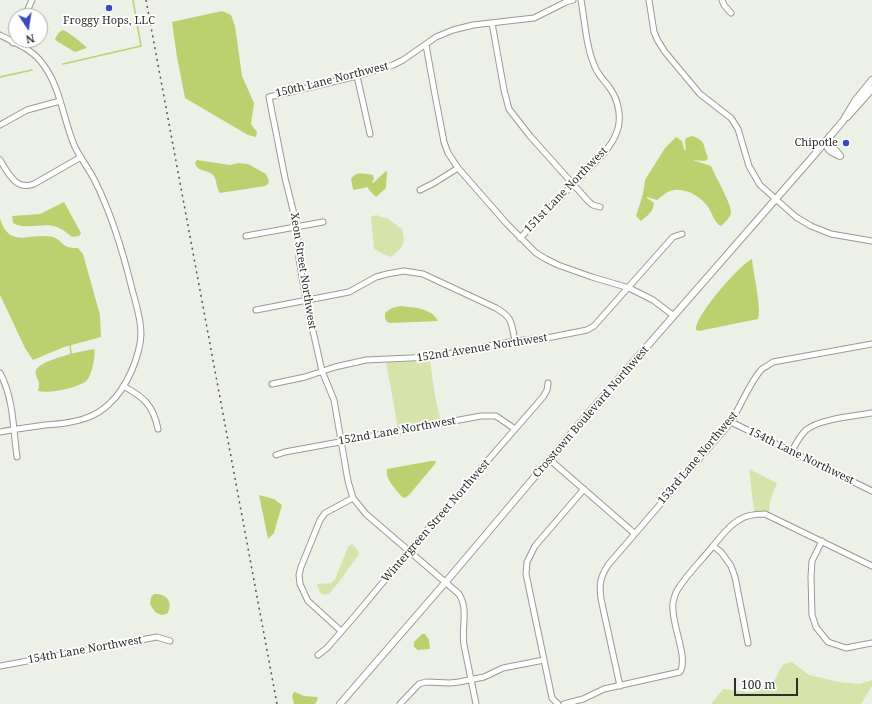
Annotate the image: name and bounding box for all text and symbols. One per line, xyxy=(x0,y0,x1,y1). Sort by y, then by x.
marker: Froggy Hops, LLC xyxy=(104,3,114,13)
north arrow xyxy=(8,8,48,48)
place label: Froggy Hops, LLC xyxy=(63,14,155,28)
text: N xyxy=(25,31,36,47)
street label: 150th Lane Northwest xyxy=(274,60,390,100)
place label: Chipotle xyxy=(794,136,838,150)
marker: Chipotle xyxy=(841,138,851,148)
street label: 151st Lane Northwest xyxy=(522,144,610,236)
street label: Xeon Street Northwest xyxy=(287,212,319,330)
street label: 152nd Avenue Northwest xyxy=(416,331,548,365)
street label: Crosstown Boulevard Northwest xyxy=(530,344,652,480)
street label: 153rd Lane Northwest xyxy=(655,409,741,507)
street label: 152nd Lane Northwest xyxy=(337,414,457,448)
street label: 154th Lane Northwest xyxy=(746,425,856,487)
street label: Wintergreen Street Northwest xyxy=(379,457,493,585)
street label: 154th Lane Northwest xyxy=(27,633,143,667)
scale bar xyxy=(736,670,800,696)
text: 100 m xyxy=(741,676,776,693)

